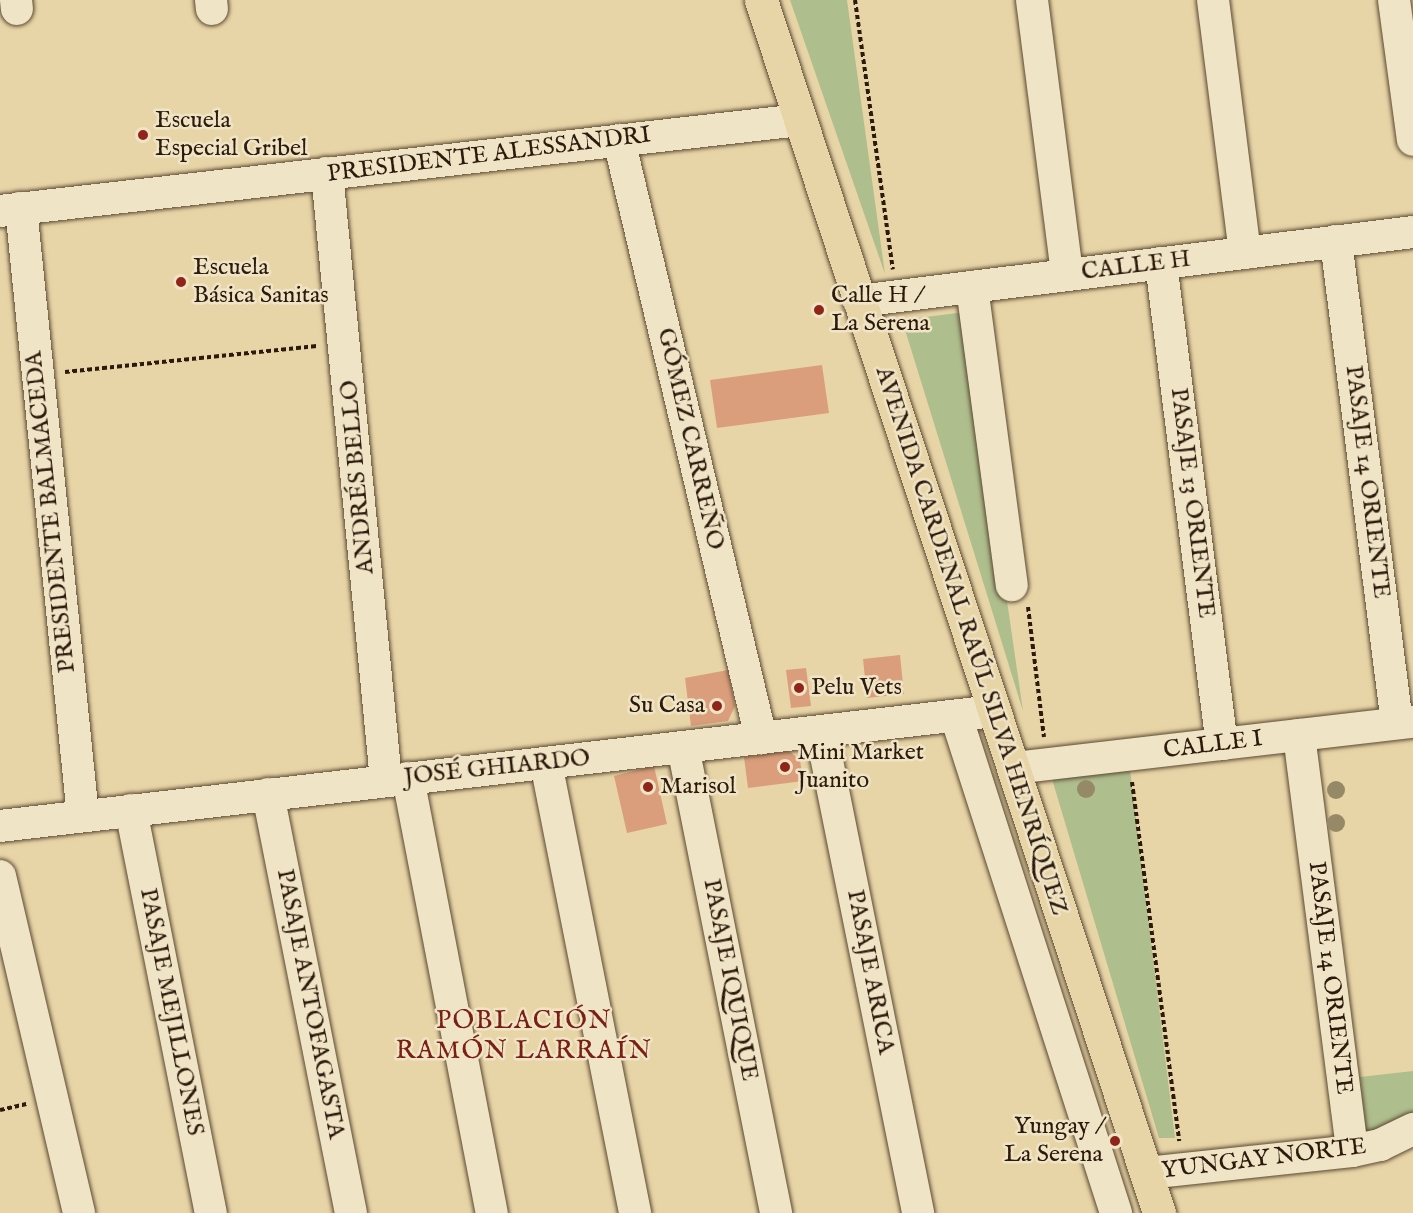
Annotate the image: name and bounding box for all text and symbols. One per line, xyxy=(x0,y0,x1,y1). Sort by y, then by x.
place label: Escuela Especial Gribel xyxy=(155,107,308,163)
street label: PRESIDENTE ALESSANDRI xyxy=(326,121,652,189)
marker: Escuela Especial Gribel xyxy=(136,128,150,142)
street label: CALLE H xyxy=(1080,245,1192,287)
place label: Escuela Básica Sanitas xyxy=(193,254,329,310)
marker: Escuela Básica Sanitas xyxy=(174,275,188,289)
place label: Calle H / La Serena xyxy=(831,282,930,338)
marker: Calle H / La Serena xyxy=(812,303,826,317)
street label: GÓMEZ CARREÑO xyxy=(650,325,730,553)
street label: PRESIDENTE BALMACEDA xyxy=(20,350,82,674)
street label: AVENIDA CARDENAL RAÚL SILVA HENRÍQUEZ xyxy=(868,363,1074,919)
street label: PASAJE 14 ORIENTE xyxy=(1338,364,1396,600)
street label: ANDRÉS BELLO xyxy=(335,379,381,575)
street label: PASAJE 13 ORIENTE xyxy=(1164,386,1220,620)
place label: Pelu Vets xyxy=(811,674,902,702)
marker: Pelu Vets xyxy=(792,681,806,695)
place label: Su Casa xyxy=(629,692,705,720)
marker: Su Casa xyxy=(710,699,724,713)
street label: CALLE I xyxy=(1162,725,1264,765)
place label: Mini Market Juanito xyxy=(797,739,924,795)
street label: JOSÉ GHIARDO xyxy=(403,744,591,792)
marker: Mini Market Juanito xyxy=(778,760,792,774)
place label: Marisol xyxy=(660,773,736,801)
marker: Marisol xyxy=(641,780,655,794)
street label: PASAJE 14 ORIENTE xyxy=(1301,860,1359,1096)
street label: PASAJE ANTOFAGASTA xyxy=(270,867,350,1141)
street label: PASAJE IQUIQUE xyxy=(696,877,764,1083)
street label: PASAJE MEJILLONES xyxy=(133,886,209,1138)
street label: PASAJE ARICA xyxy=(840,887,900,1057)
district label: POBLACIÓN RAMÓN LARRAÍN xyxy=(396,1005,652,1066)
place label: Yungay / La Serena xyxy=(1004,1113,1103,1169)
street label: YUNGAY NORTE xyxy=(1160,1132,1368,1186)
marker: Yungay / La Serena xyxy=(1108,1134,1122,1148)

